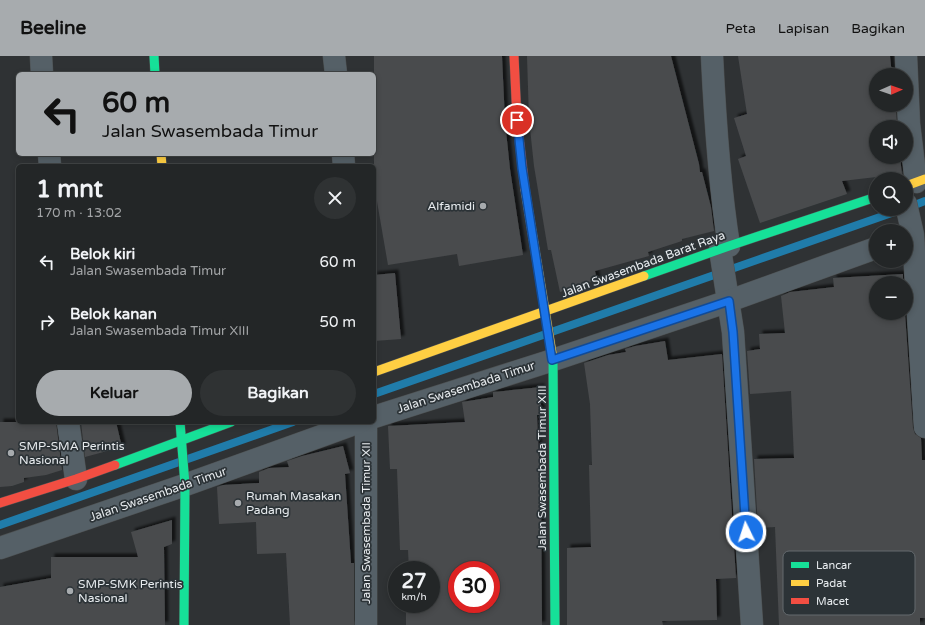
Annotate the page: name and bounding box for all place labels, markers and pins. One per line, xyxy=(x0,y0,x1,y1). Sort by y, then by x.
pin xyxy=(500,103,534,137)
place label: Alfamidi xyxy=(427,199,475,213)
marker: Alfamidi xyxy=(478,201,488,211)
place label: SMP-SMA Perintis Nasional xyxy=(19,439,125,467)
marker: SMP-SMA Perintis Nasional xyxy=(6,448,16,458)
place label: Rumah Masakan Padang xyxy=(246,489,341,517)
marker: Rumah Masakan Padang xyxy=(233,498,243,508)
place label: SMP-SMK Perintis Nasional xyxy=(78,577,183,605)
marker: SMP-SMK Perintis Nasional xyxy=(65,586,75,596)

